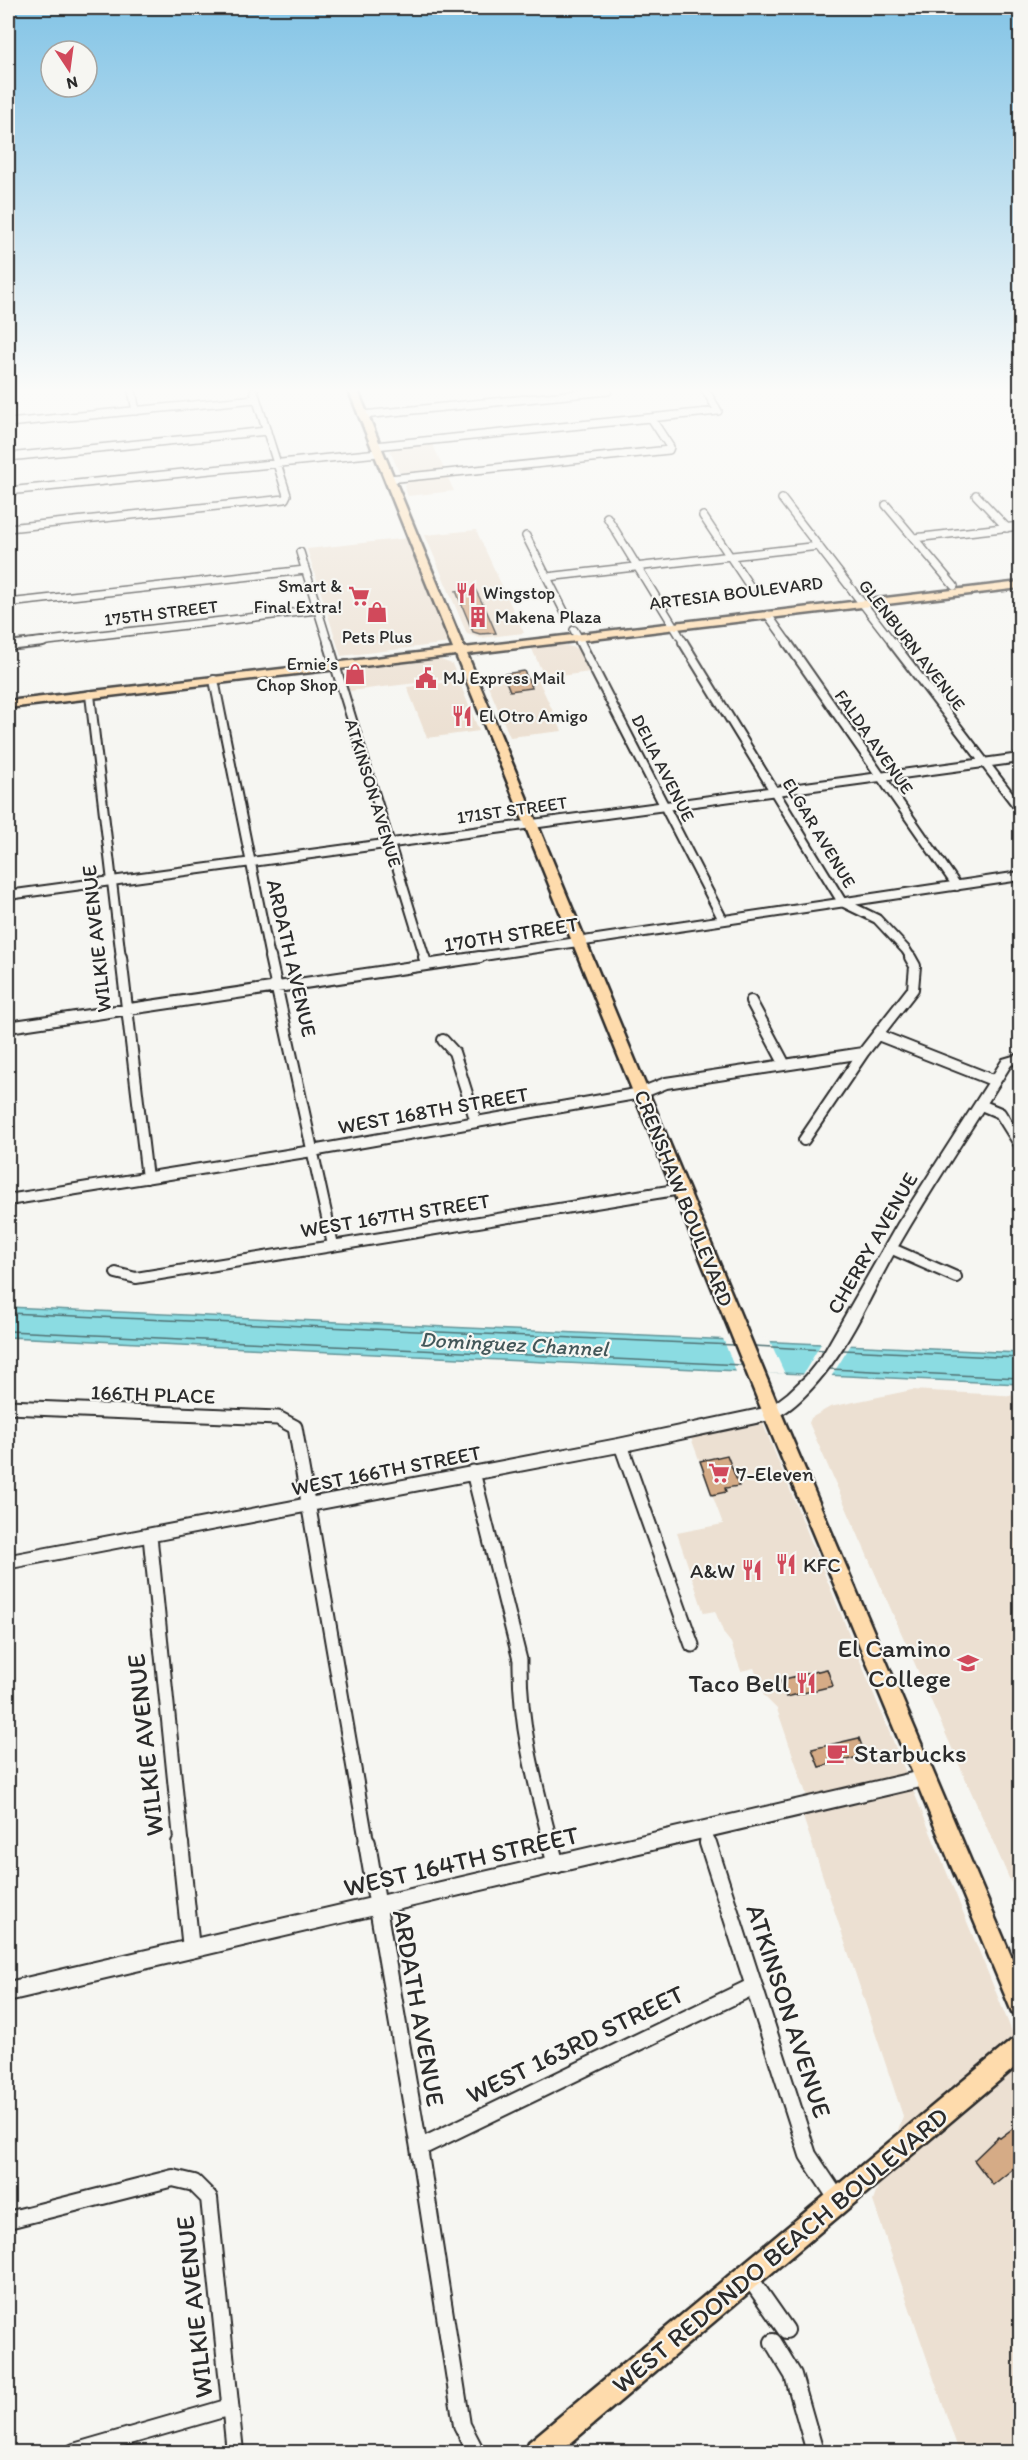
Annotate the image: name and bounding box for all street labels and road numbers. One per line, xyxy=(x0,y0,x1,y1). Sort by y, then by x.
street label: ARTESIA BOULEVARD xyxy=(648,571,824,615)
street label: GLENBURN AVENUE xyxy=(854,575,970,715)
street label: 175TH STREET xyxy=(103,595,219,631)
street label: FALDA AVENUE xyxy=(830,685,918,799)
street label: DELIA AVENUE xyxy=(627,711,699,825)
street label: ATKINSON AVENUE xyxy=(340,716,406,870)
street label: ELGAR AVENUE xyxy=(778,774,860,892)
street label: 171ST STREET xyxy=(455,791,569,829)
street label: WILKIE AVENUE xyxy=(76,864,116,1014)
street label: ARDATH AVENUE xyxy=(262,877,322,1039)
street label: 170TH STREET xyxy=(442,911,580,957)
street label: WEST 168TH STREET xyxy=(336,1081,530,1139)
street label: CRENSHAW BOULEVARD xyxy=(629,1086,739,1310)
street label: CHERRY AVENUE xyxy=(821,1168,923,1318)
street label: WEST 167TH STREET xyxy=(298,1188,492,1242)
street label: 166TH PLACE xyxy=(90,1379,216,1409)
street label: WEST 166TH STREET xyxy=(289,1439,483,1501)
street label: WILKIE AVENUE xyxy=(120,1652,170,1838)
street label: WEST 164TH STREET xyxy=(340,1818,582,1904)
street label: ATKINSON AVENUE xyxy=(739,1900,839,2122)
street label: ARDATH AVENUE xyxy=(386,1907,452,2109)
street label: WEST 163RD STREET xyxy=(461,1977,690,2111)
street label: WEST REDONDO BEACH BOULEVARD xyxy=(605,2100,955,2400)
street label: WILKIE AVENUE xyxy=(169,2214,219,2400)

